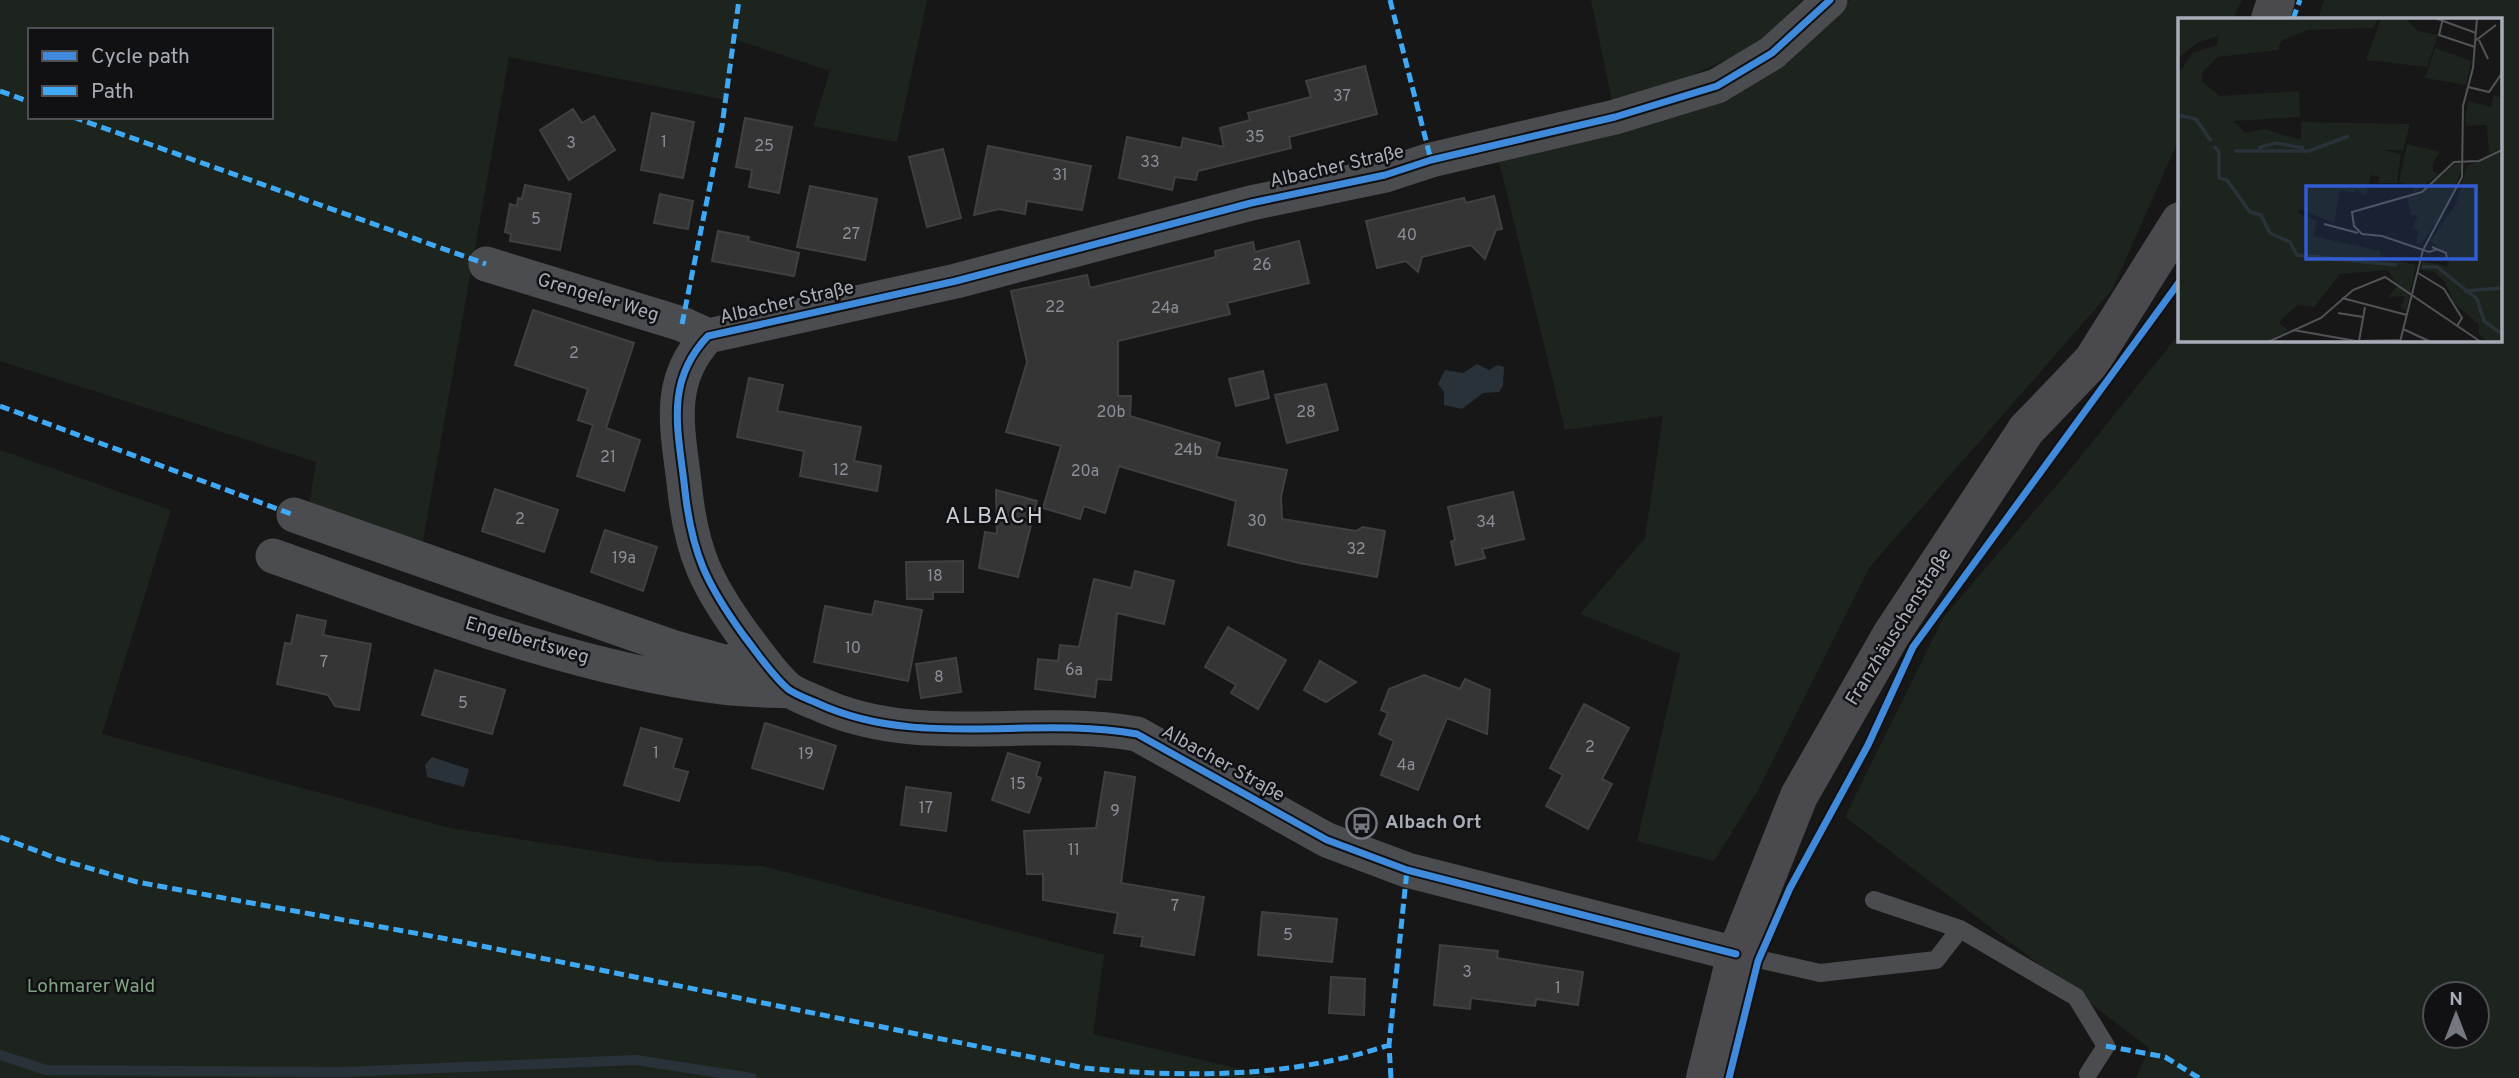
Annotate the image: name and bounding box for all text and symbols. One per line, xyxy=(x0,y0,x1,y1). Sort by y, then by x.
inset map xyxy=(2178,18,2502,341)
legend xyxy=(28,28,273,119)
text: Cycle path xyxy=(91,44,190,71)
text: Path xyxy=(91,79,134,106)
house number: 37 xyxy=(1333,87,1351,107)
house number: 35 xyxy=(1245,128,1265,148)
house number: 1 xyxy=(661,133,667,153)
house number: 3 xyxy=(566,134,576,154)
house number: 25 xyxy=(754,137,774,157)
street label: Albacher Straße xyxy=(1267,140,1407,194)
house number: 33 xyxy=(1140,153,1160,173)
house number: 31 xyxy=(1052,166,1068,186)
house number: 5 xyxy=(531,210,541,230)
house number: 27 xyxy=(842,225,860,245)
house number: 40 xyxy=(1397,226,1417,246)
house number: 26 xyxy=(1252,256,1272,276)
street label: Grengeler Weg xyxy=(534,268,662,328)
street label: Albacher Straße xyxy=(717,276,857,330)
house number: 22 xyxy=(1045,298,1065,318)
house number: 24a xyxy=(1151,299,1179,319)
house number: 2 xyxy=(569,344,579,364)
house number: 20b xyxy=(1096,403,1126,423)
house number: 28 xyxy=(1296,403,1316,423)
house number: 24b xyxy=(1174,441,1202,461)
house number: 21 xyxy=(600,448,616,468)
house number: 12 xyxy=(833,461,849,481)
house number: 20a xyxy=(1071,462,1099,482)
district label: ALBACH xyxy=(945,503,1045,532)
house number: 2 xyxy=(515,510,525,530)
house number: 30 xyxy=(1247,512,1267,532)
house number: 34 xyxy=(1476,513,1496,533)
house number: 32 xyxy=(1346,540,1366,560)
street label: Franzhäuschenstraße xyxy=(1841,544,1957,710)
house number: 19a xyxy=(612,549,636,569)
house number: 18 xyxy=(927,567,943,587)
street label: Engelbertsweg xyxy=(462,612,592,670)
house number: 10 xyxy=(845,639,861,659)
house number: 7 xyxy=(320,653,328,673)
house number: 6a xyxy=(1065,661,1083,681)
house number: 8 xyxy=(934,668,944,688)
house number: 5 xyxy=(458,694,468,714)
street label: Albacher Straße xyxy=(1157,720,1289,808)
house number: 2 xyxy=(1585,738,1595,758)
house number: 1 xyxy=(653,744,659,764)
house number: 19 xyxy=(798,745,814,765)
house number: 4a xyxy=(1397,756,1415,776)
house number: 15 xyxy=(1010,775,1026,795)
house number: 17 xyxy=(919,799,933,819)
house number: 9 xyxy=(1110,802,1120,822)
bus stop icon: Albach Ort xyxy=(1345,806,1379,840)
place label: Albach Ort xyxy=(1385,811,1481,835)
house number: 11 xyxy=(1068,841,1080,861)
house number: 7 xyxy=(1171,897,1179,917)
house number: 5 xyxy=(1283,926,1293,946)
house number: 3 xyxy=(1462,963,1472,983)
park label: Lohmarer Wald xyxy=(27,975,155,999)
house number: 1 xyxy=(1555,979,1561,999)
north arrow xyxy=(2421,980,2491,1050)
text: N xyxy=(2449,988,2463,1012)

